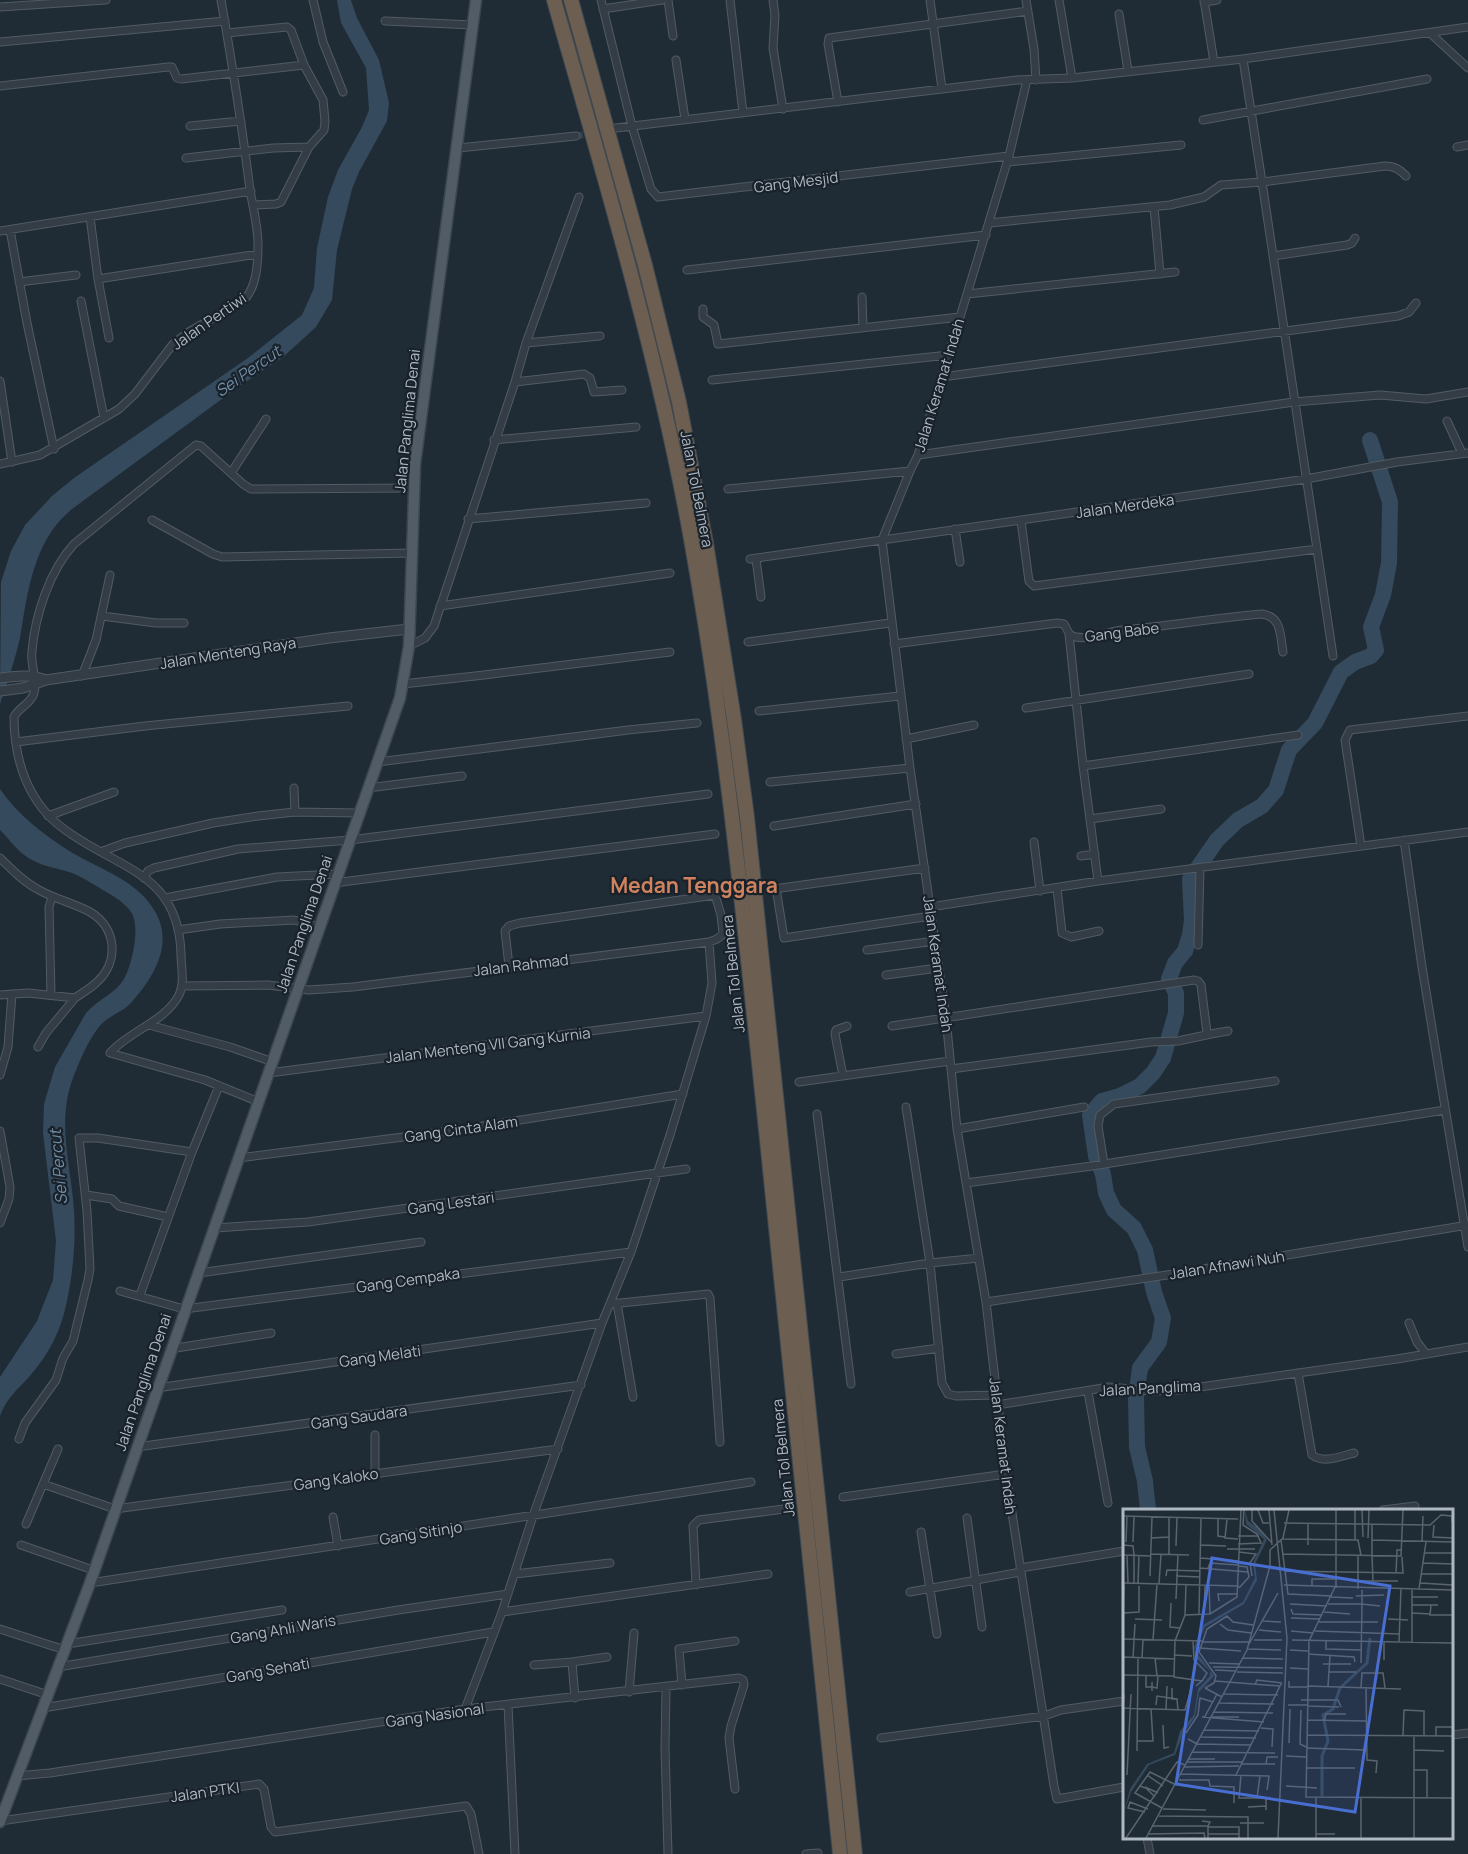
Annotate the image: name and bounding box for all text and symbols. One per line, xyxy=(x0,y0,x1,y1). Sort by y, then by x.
street label: Gang Mesjid xyxy=(752,166,840,198)
street label: Jalan Pertiwi xyxy=(167,288,251,354)
street label: Jalan Keramat Indah xyxy=(909,316,969,454)
water label: Sei Percut xyxy=(211,339,287,402)
street label: Jalan Panglima Denai xyxy=(389,348,425,494)
street label: Jalan Tol Belmera xyxy=(675,429,719,549)
street label: Jalan Merdeka xyxy=(1074,489,1176,523)
street label: Gang Babe xyxy=(1084,617,1161,647)
street label: Jalan Menteng Raya xyxy=(158,632,298,674)
street label: Jalan Panglima Denai xyxy=(271,852,337,996)
district label: Medan Tenggara xyxy=(610,871,778,899)
street label: Jalan Keramat Indah xyxy=(918,894,958,1034)
street label: Jalan Tol Belmera xyxy=(716,914,750,1034)
street label: Jalan Rahmad xyxy=(472,949,570,981)
street label: Jalan Menteng VII Gang Kurnia xyxy=(384,1022,592,1068)
street label: Gang Cinta Alam xyxy=(403,1111,519,1147)
water label: Sei Percut xyxy=(44,1127,72,1206)
street label: Gang Lestari xyxy=(406,1187,496,1219)
street label: Jalan Afnawi Nuh xyxy=(1168,1246,1286,1284)
street label: Gang Cempaka xyxy=(355,1262,461,1298)
street label: Jalan Panglima Denai xyxy=(110,1310,176,1454)
street label: Gang Melati xyxy=(338,1340,422,1372)
street label: Jalan Panglima xyxy=(1099,1375,1201,1401)
street label: Jalan Keramat Indah xyxy=(984,1376,1022,1516)
street label: Jalan Tol Belmera xyxy=(766,1398,800,1518)
street label: Gang Saudara xyxy=(310,1400,408,1434)
street label: Gang Kaloko xyxy=(292,1463,380,1495)
inset map xyxy=(1123,1509,1453,1839)
street label: Gang Sitinjo xyxy=(378,1516,464,1550)
street label: Gang Ahli Waris xyxy=(229,1609,337,1649)
street label: Gang Sehati xyxy=(225,1652,311,1688)
street label: Gang Nasional xyxy=(384,1698,486,1732)
street label: Jalan PTKI xyxy=(169,1777,241,1807)

